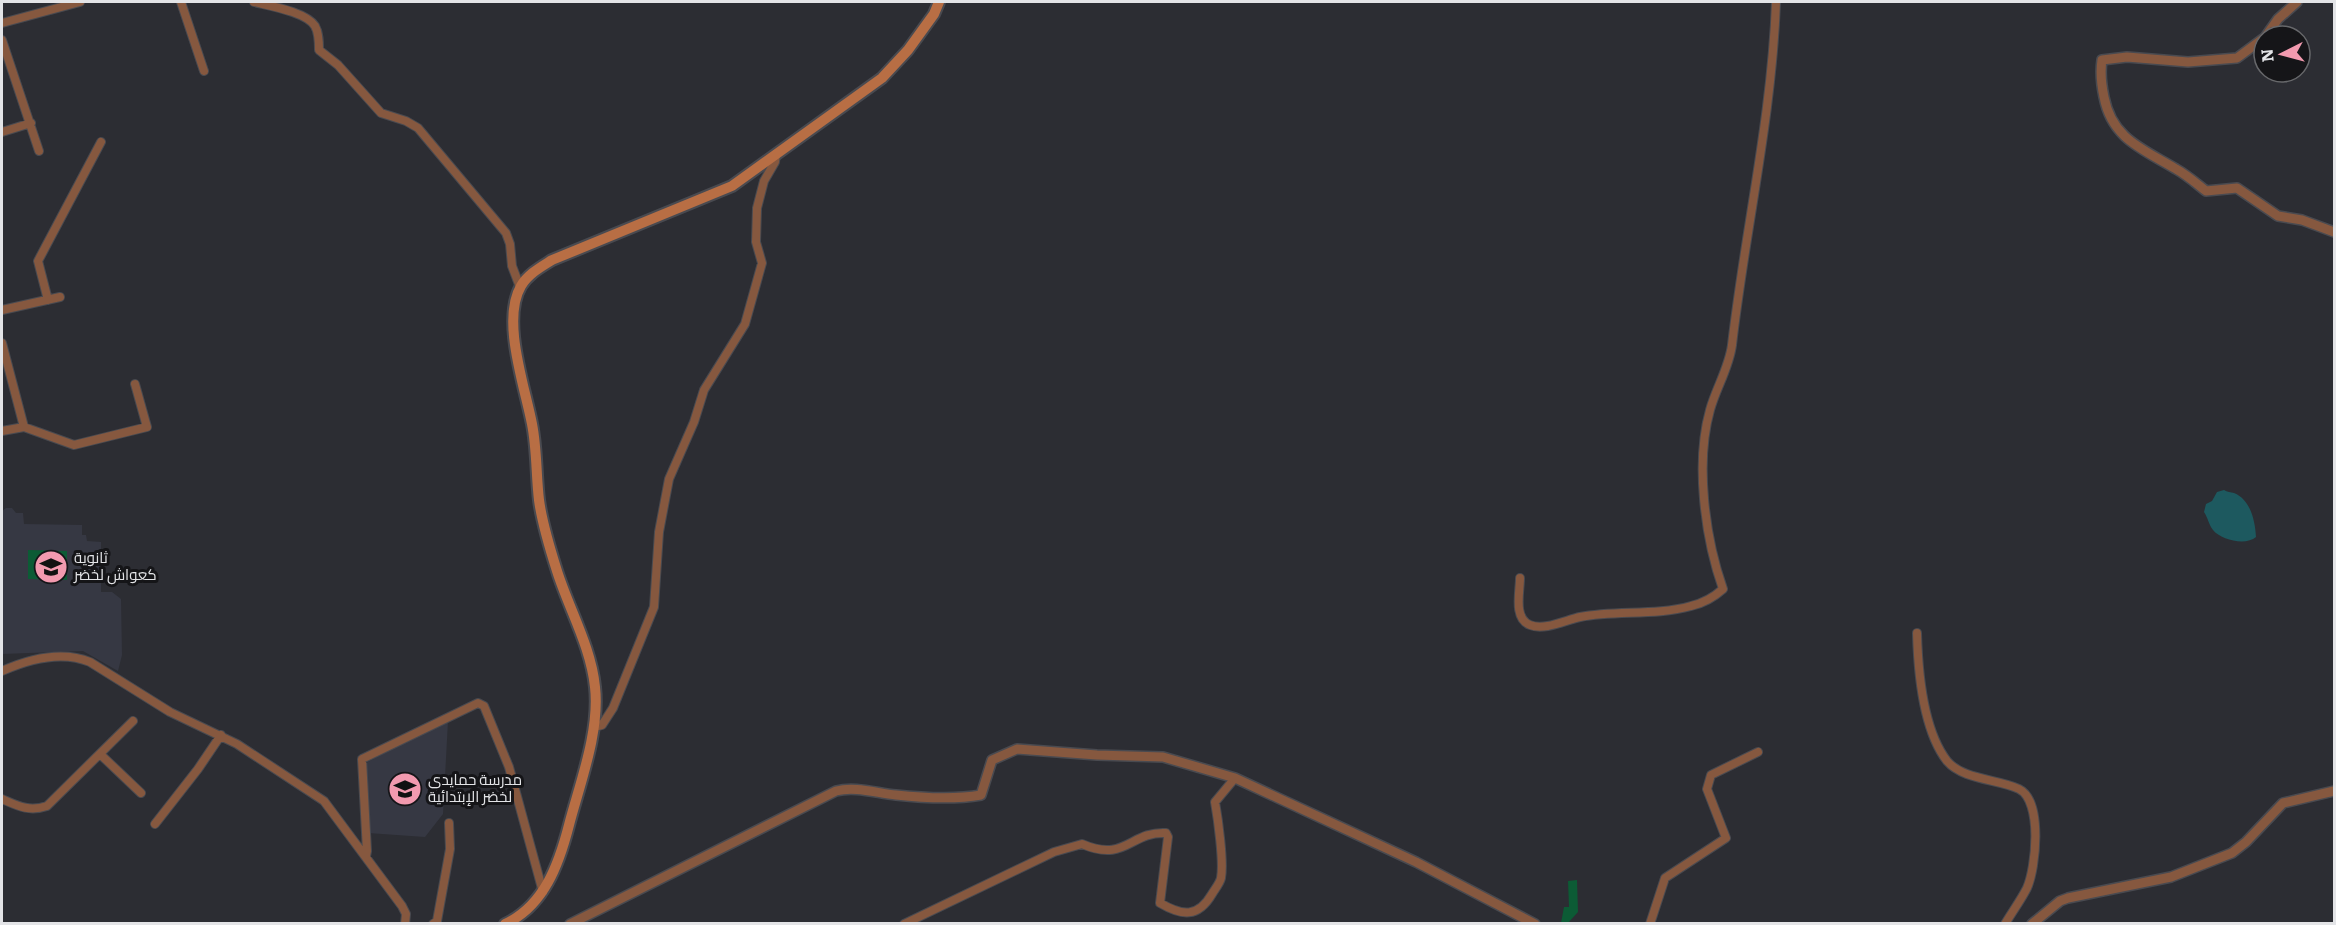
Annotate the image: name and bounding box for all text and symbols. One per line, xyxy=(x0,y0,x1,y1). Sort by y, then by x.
north arrow xyxy=(2252,24,2312,84)
text: N xyxy=(2253,48,2279,64)
place label: ثانوية كعواش لخضر xyxy=(73,545,157,585)
school or university icon: ثانوية كعواش لخضر xyxy=(33,549,69,585)
place label: مدرسة حمايدي لخضر الإبتدائية xyxy=(428,767,522,807)
school or university icon: مدرسة حمايدي لخضر الإبتدائية xyxy=(387,771,423,807)

